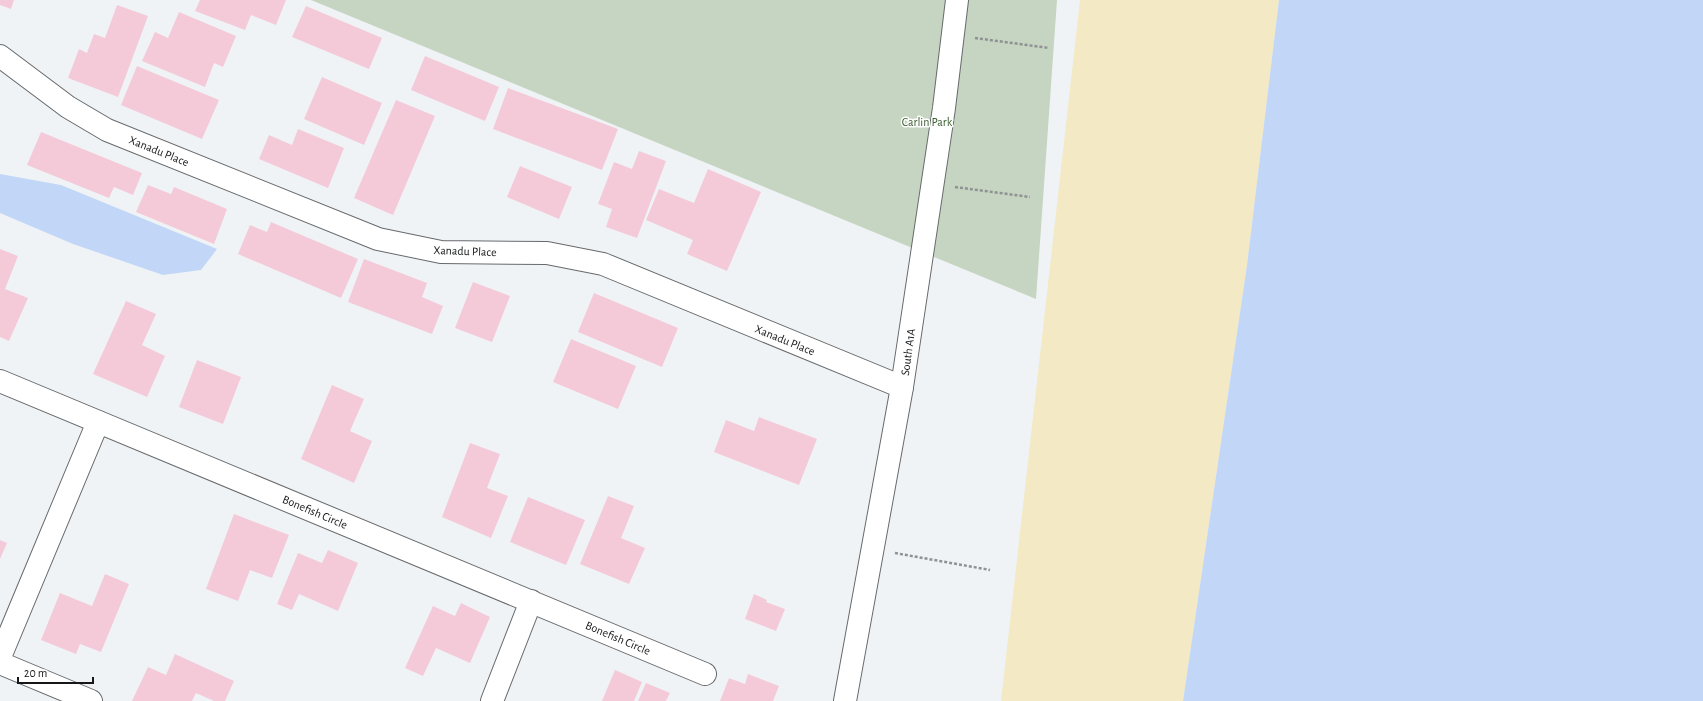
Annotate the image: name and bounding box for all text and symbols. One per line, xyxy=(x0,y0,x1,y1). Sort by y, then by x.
park label: Carlin Park xyxy=(902,116,953,128)
street label: Xanadu Place xyxy=(127,134,191,168)
street label: Xanadu Place xyxy=(433,244,497,258)
street label: Xanadu Place xyxy=(753,323,817,357)
street label: South A1A xyxy=(899,328,917,376)
street label: Bonefish Circle xyxy=(281,493,349,531)
street label: Bonefish Circle xyxy=(584,619,652,657)
scale bar xyxy=(18,659,93,685)
text: 20 m xyxy=(24,667,47,679)

